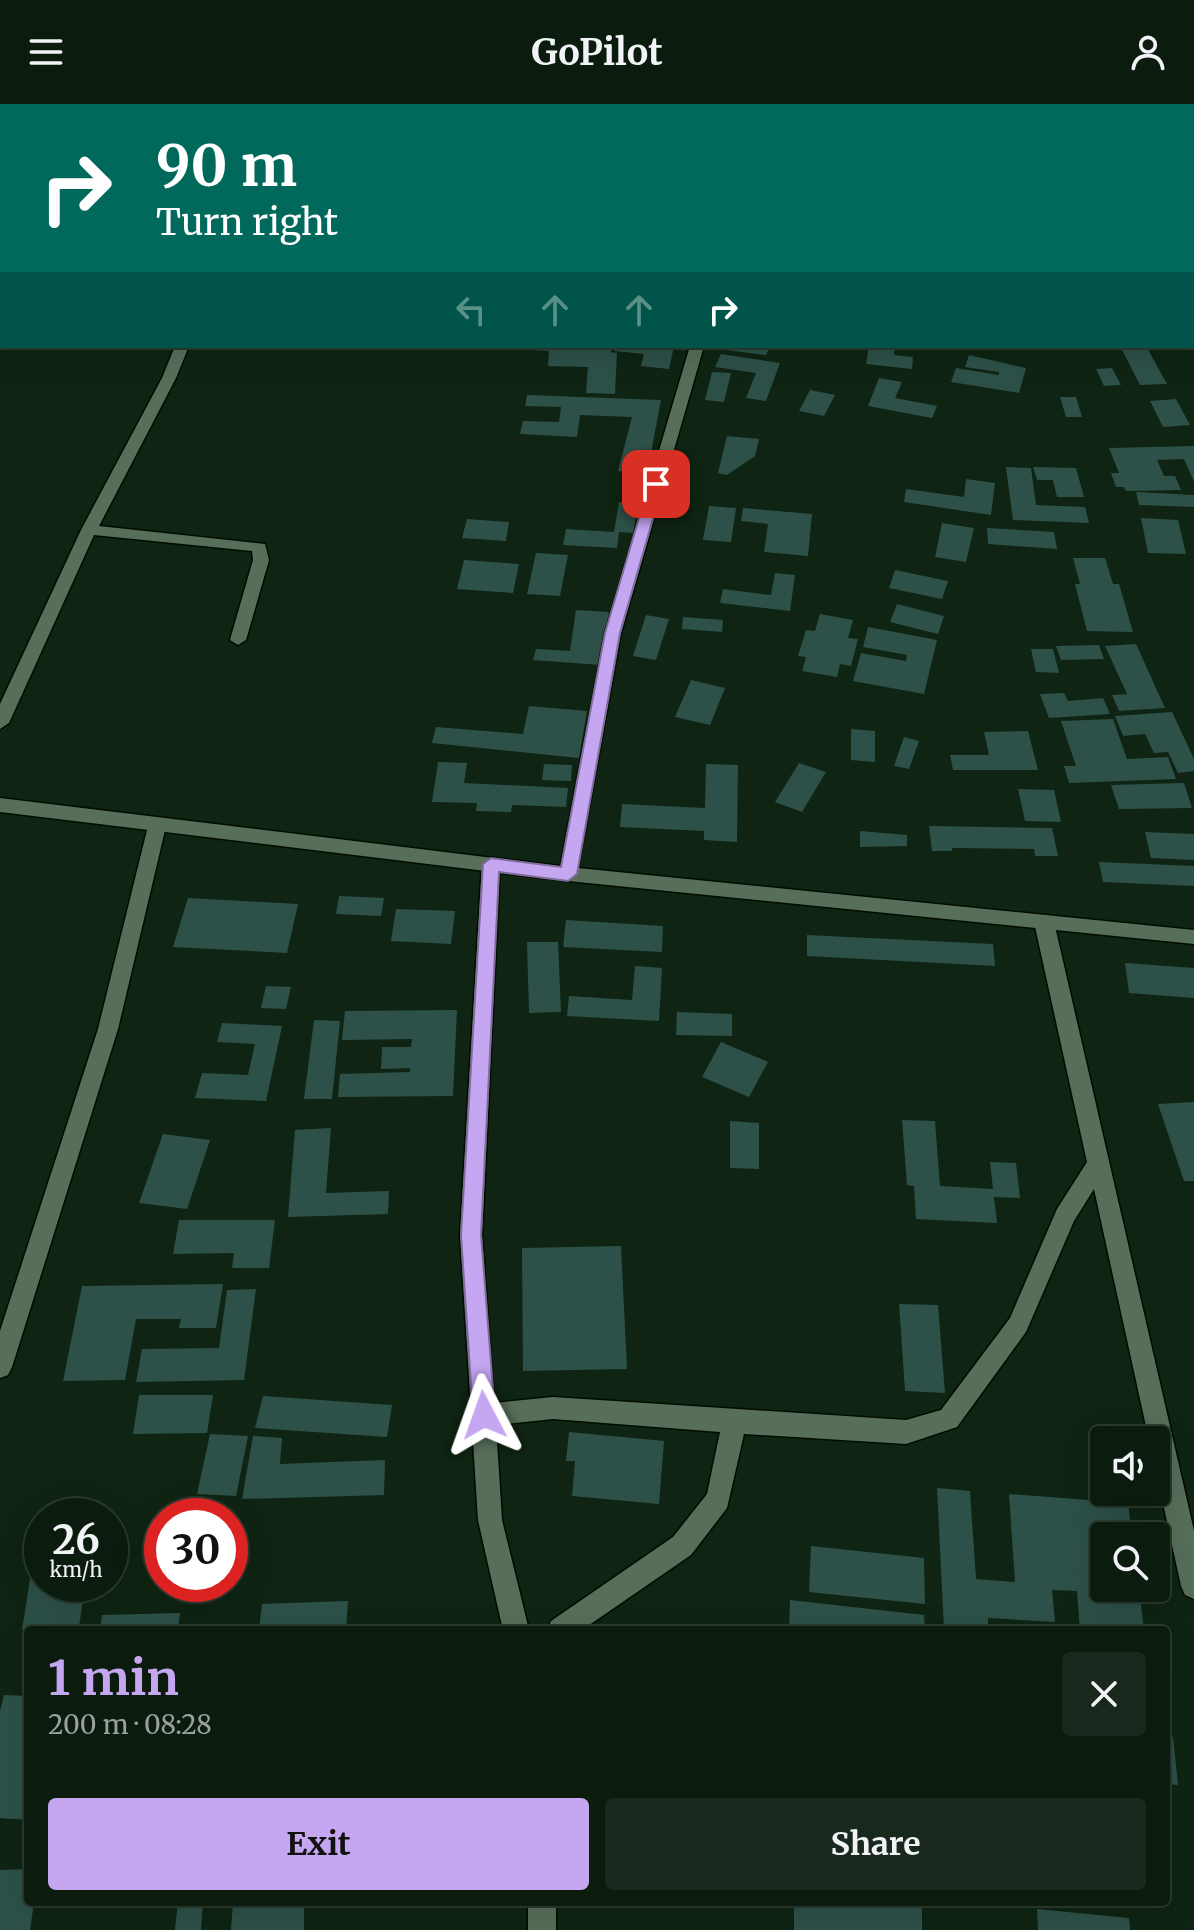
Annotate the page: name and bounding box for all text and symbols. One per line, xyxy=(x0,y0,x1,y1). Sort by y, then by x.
icon: menu xyxy=(24,30,68,74)
text: GoPilot xyxy=(531,30,663,75)
icon: person xyxy=(1126,30,1170,74)
text: 90 m xyxy=(156,131,297,201)
icon: right xyxy=(24,136,128,240)
text: Turn right xyxy=(156,200,338,245)
icon: left xyxy=(449,288,493,332)
icon: ahead xyxy=(533,288,577,332)
icon: ahead xyxy=(617,288,661,332)
icon: right xyxy=(701,288,745,332)
pin xyxy=(622,450,690,518)
icon: arrive xyxy=(634,462,678,506)
position arrow xyxy=(442,1373,526,1457)
map controls xyxy=(1090,1426,1170,1602)
button: sound xyxy=(1090,1426,1170,1506)
speed limit sign: 30 xyxy=(144,1498,248,1602)
text: 26 xyxy=(52,1515,100,1565)
button: search xyxy=(1090,1522,1170,1602)
text: km/h xyxy=(50,1557,102,1582)
text: 1 min xyxy=(48,1648,179,1708)
button: close xyxy=(1062,1652,1146,1736)
text: 200 m · 08:28 xyxy=(48,1708,212,1741)
button: Exit xyxy=(48,1798,589,1890)
button: Share xyxy=(605,1798,1146,1890)

